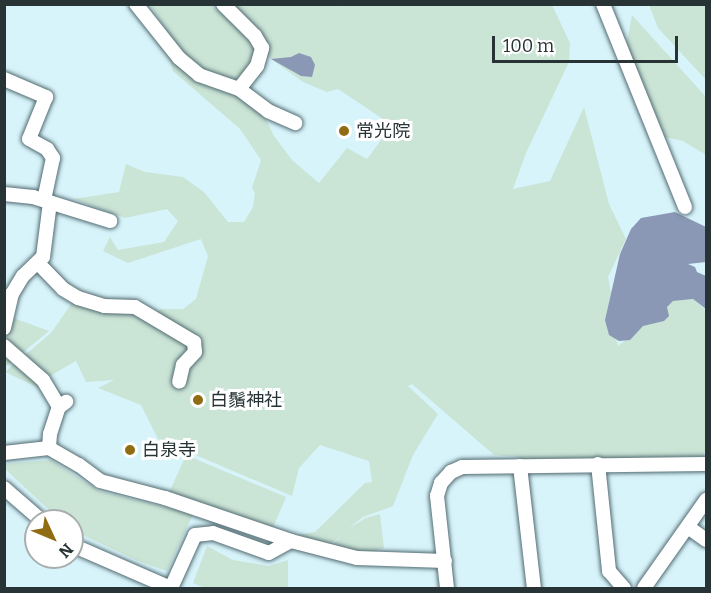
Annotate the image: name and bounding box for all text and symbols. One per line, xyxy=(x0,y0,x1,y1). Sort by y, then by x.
scale bar xyxy=(495,24,681,62)
text: 100 m xyxy=(503,35,554,57)
place label: 常光院 xyxy=(356,120,410,142)
marker: 常光院 xyxy=(337,124,351,138)
place label: 白鬚神社 xyxy=(210,389,282,411)
marker: 白鬚神社 xyxy=(191,393,205,407)
place label: 白泉寺 xyxy=(142,439,196,461)
marker: 白泉寺 xyxy=(123,443,137,457)
north arrow xyxy=(24,509,84,569)
text: N xyxy=(55,539,77,562)

